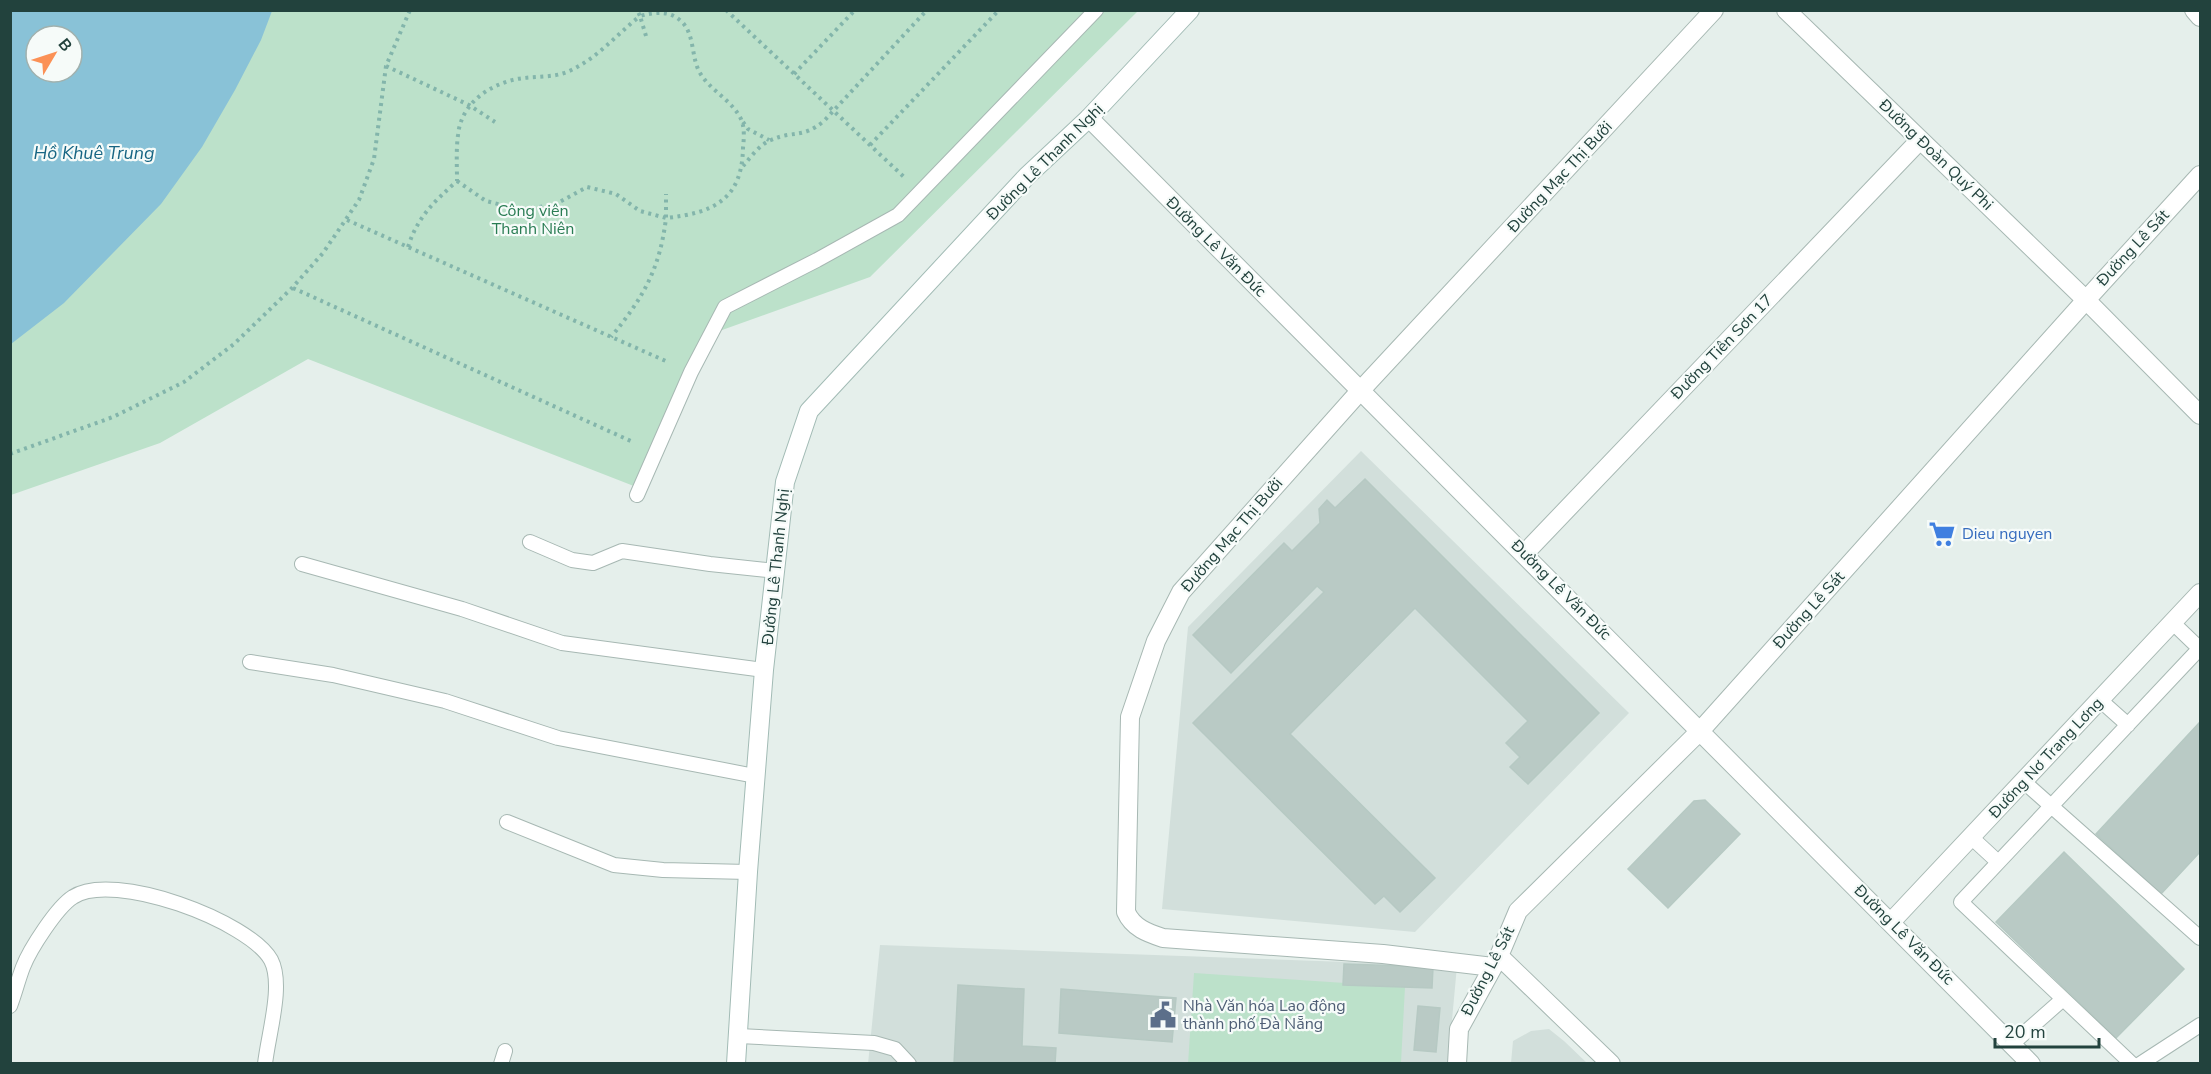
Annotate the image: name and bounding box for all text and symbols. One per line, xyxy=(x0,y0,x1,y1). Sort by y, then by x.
north arrow xyxy=(24,24,84,84)
text: B xyxy=(53,34,77,56)
street label: Đường Đoàn Quý Phi xyxy=(1873,94,1998,215)
street label: Đường Lê Thanh Nghị xyxy=(981,99,1108,226)
street label: Đường Mạc Thị Bưởi xyxy=(1502,116,1617,238)
water label: Hồ Khuê Trung xyxy=(34,141,154,165)
street label: Đường Lê Văn Đức xyxy=(1160,191,1271,302)
park label: Công viên Thanh Niên xyxy=(492,200,574,240)
street label: Đường Lê Sát xyxy=(2091,205,2175,292)
street label: Đường Tiên Sơn 17 xyxy=(1665,290,1778,405)
street label: Đường Mạc Thị Bưởi xyxy=(1175,473,1288,598)
street label: Đường Lê Thanh Nghị xyxy=(757,488,795,647)
supermarket icon: Dieu nguyen xyxy=(1927,519,1957,549)
place label: Dieu nguyen xyxy=(1962,523,2052,545)
street label: Đường Lê Văn Đức xyxy=(1505,534,1616,645)
street label: Đường Lê Sát xyxy=(1768,566,1850,654)
street label: Đường Nơ Trang Lơng xyxy=(1983,693,2108,824)
street label: Đường Lê Văn Đức xyxy=(1848,879,1959,990)
street label: Đường Lê Sát xyxy=(1456,922,1520,1020)
place label: Nhà Văn hóa Lao động thành phố Đà Nẵng xyxy=(1183,995,1346,1035)
public building icon: Nhà Văn hóa Lao động thành phố Đà Nẵng xyxy=(1148,1000,1178,1030)
scale bar xyxy=(1995,1011,2098,1049)
text: 20 m xyxy=(2004,1020,2046,1044)

